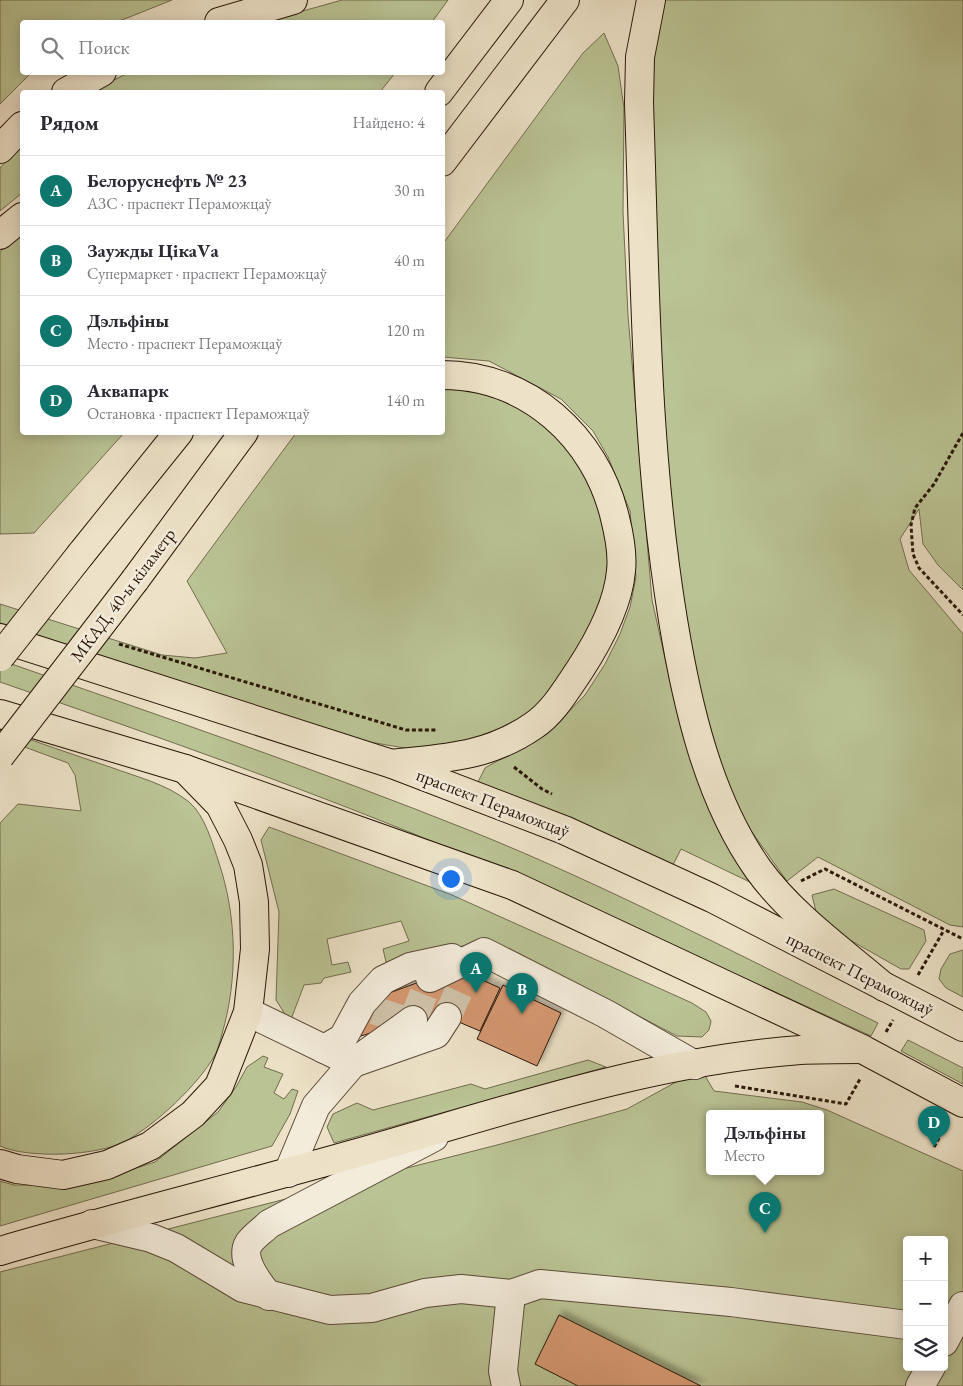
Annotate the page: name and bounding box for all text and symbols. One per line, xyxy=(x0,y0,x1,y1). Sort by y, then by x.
search box xyxy=(20,20,445,75)
icon: search xyxy=(38,34,66,62)
text: Поиск xyxy=(78,35,130,60)
text: Рядом xyxy=(40,109,99,136)
text: Найдено: 4 xyxy=(353,112,425,133)
text: Белоруснефть № 23 xyxy=(87,168,247,193)
text: A xyxy=(50,180,62,201)
text: 30 m xyxy=(394,180,425,201)
text: АЗС · праспект Пераможцаў xyxy=(87,193,272,214)
text: Заужды ЦікаVа xyxy=(87,238,219,263)
text: B xyxy=(51,250,61,271)
text: 40 m xyxy=(394,250,425,271)
text: Супермаркет · праспект Пераможцаў xyxy=(87,263,327,284)
text: Дэльфіны xyxy=(87,308,169,333)
text: C xyxy=(50,320,62,341)
text: 120 m xyxy=(386,320,425,341)
text: Место · праспект Пераможцаў xyxy=(87,333,282,354)
text: Аквапарк xyxy=(87,378,169,403)
text: D xyxy=(50,390,62,411)
text: 140 m xyxy=(386,390,425,411)
text: Остановка · праспект Пераможцаў xyxy=(87,403,310,424)
street label: МКАД, 40-ы кіламетр xyxy=(65,523,180,666)
street label: праспект Пераможцаў xyxy=(413,763,573,842)
your location xyxy=(438,866,464,892)
street label: праспект Пераможцаў xyxy=(783,926,938,1021)
pin: A xyxy=(460,952,492,993)
pin: B xyxy=(506,973,538,1014)
pin: D xyxy=(918,1106,950,1147)
popup xyxy=(706,1110,824,1175)
text: Дэльфіны xyxy=(724,1120,806,1145)
text: Место xyxy=(724,1145,765,1166)
pin: C xyxy=(749,1192,781,1233)
map controls xyxy=(903,1236,948,1371)
button: + xyxy=(903,1236,948,1281)
button: − xyxy=(903,1281,948,1326)
button: layers xyxy=(903,1326,948,1371)

